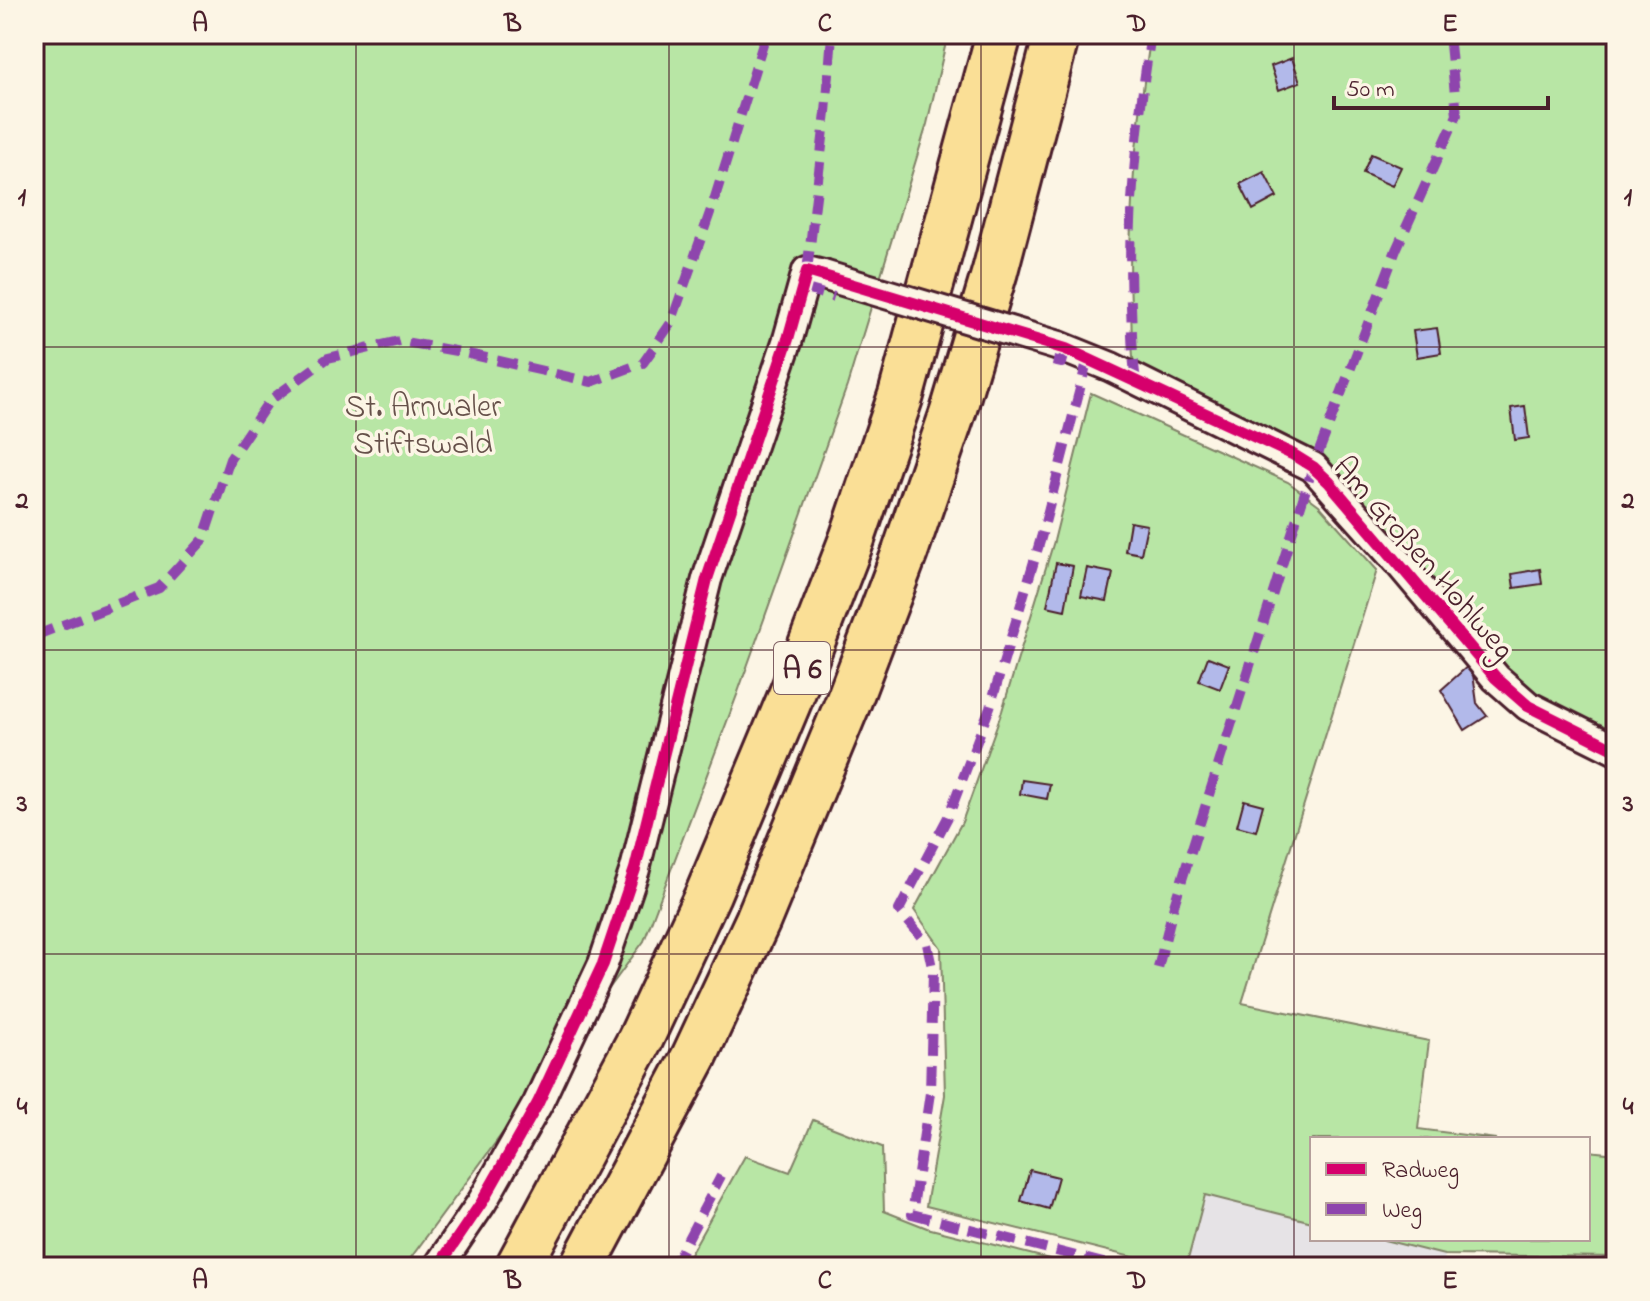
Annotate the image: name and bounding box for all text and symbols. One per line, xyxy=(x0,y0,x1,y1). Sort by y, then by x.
text: A xyxy=(192,6,208,44)
text: B xyxy=(503,6,522,44)
text: C xyxy=(818,6,832,44)
text: D xyxy=(1126,6,1147,44)
text: E xyxy=(1442,6,1458,44)
scale bar xyxy=(1334,60,1548,110)
text: 50 m xyxy=(1346,73,1395,108)
text: 1 xyxy=(18,180,27,218)
text: 1 xyxy=(1624,180,1633,218)
park label: St. Arnualer Stiftswald xyxy=(345,385,501,469)
street label: Am Großen Hohlweg xyxy=(1320,447,1525,672)
text: 2 xyxy=(15,483,29,521)
text: 2 xyxy=(1621,483,1635,521)
road number: A 6 xyxy=(774,642,830,694)
text: 3 xyxy=(16,786,28,824)
text: 3 xyxy=(1622,786,1634,824)
text: 4 xyxy=(17,1089,28,1127)
text: 4 xyxy=(1623,1089,1634,1127)
legend xyxy=(1310,1137,1590,1241)
text: Radweg xyxy=(1382,1154,1459,1189)
text: Weg xyxy=(1382,1194,1422,1229)
text: A xyxy=(192,1263,208,1301)
text: B xyxy=(503,1263,522,1301)
text: C xyxy=(818,1263,832,1301)
text: D xyxy=(1126,1263,1147,1301)
text: E xyxy=(1442,1263,1458,1301)

